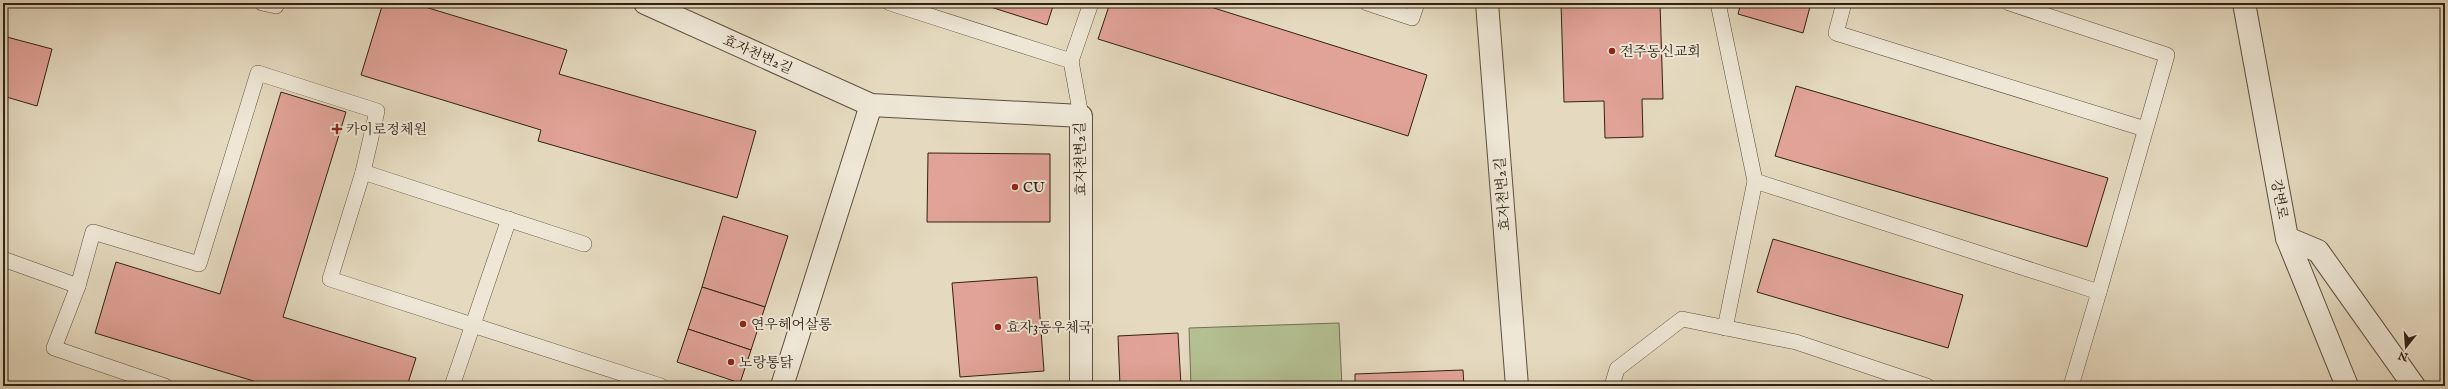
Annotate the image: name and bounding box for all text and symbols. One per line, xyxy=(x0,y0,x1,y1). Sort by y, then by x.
street label: 효자천변2길 xyxy=(720,32,795,78)
place label: 전주동신교회 xyxy=(1620,43,1701,61)
marker: 전주동신교회 xyxy=(1607,46,1617,56)
place label: 카이로정체원 xyxy=(346,121,427,139)
street label: 효자천변2길 xyxy=(1071,122,1091,196)
marker: 카이로정체원 xyxy=(331,123,343,135)
street label: 효자천변2길 xyxy=(1491,156,1515,232)
street label: 강변로 xyxy=(2267,178,2291,221)
place label: CU xyxy=(1023,179,1045,197)
marker: CU xyxy=(1010,182,1020,192)
place label: 연우헤어살롱 xyxy=(751,316,833,334)
marker: 연우헤어살롱 xyxy=(738,319,748,329)
place label: 효자3동우체국 xyxy=(1006,319,1092,337)
marker: 효자3동우체국 xyxy=(993,322,1003,332)
north arrow xyxy=(2386,327,2426,367)
text: N xyxy=(2396,347,2411,364)
place label: 노랑통닭 xyxy=(739,354,794,372)
marker: 노랑통닭 xyxy=(726,357,736,367)

